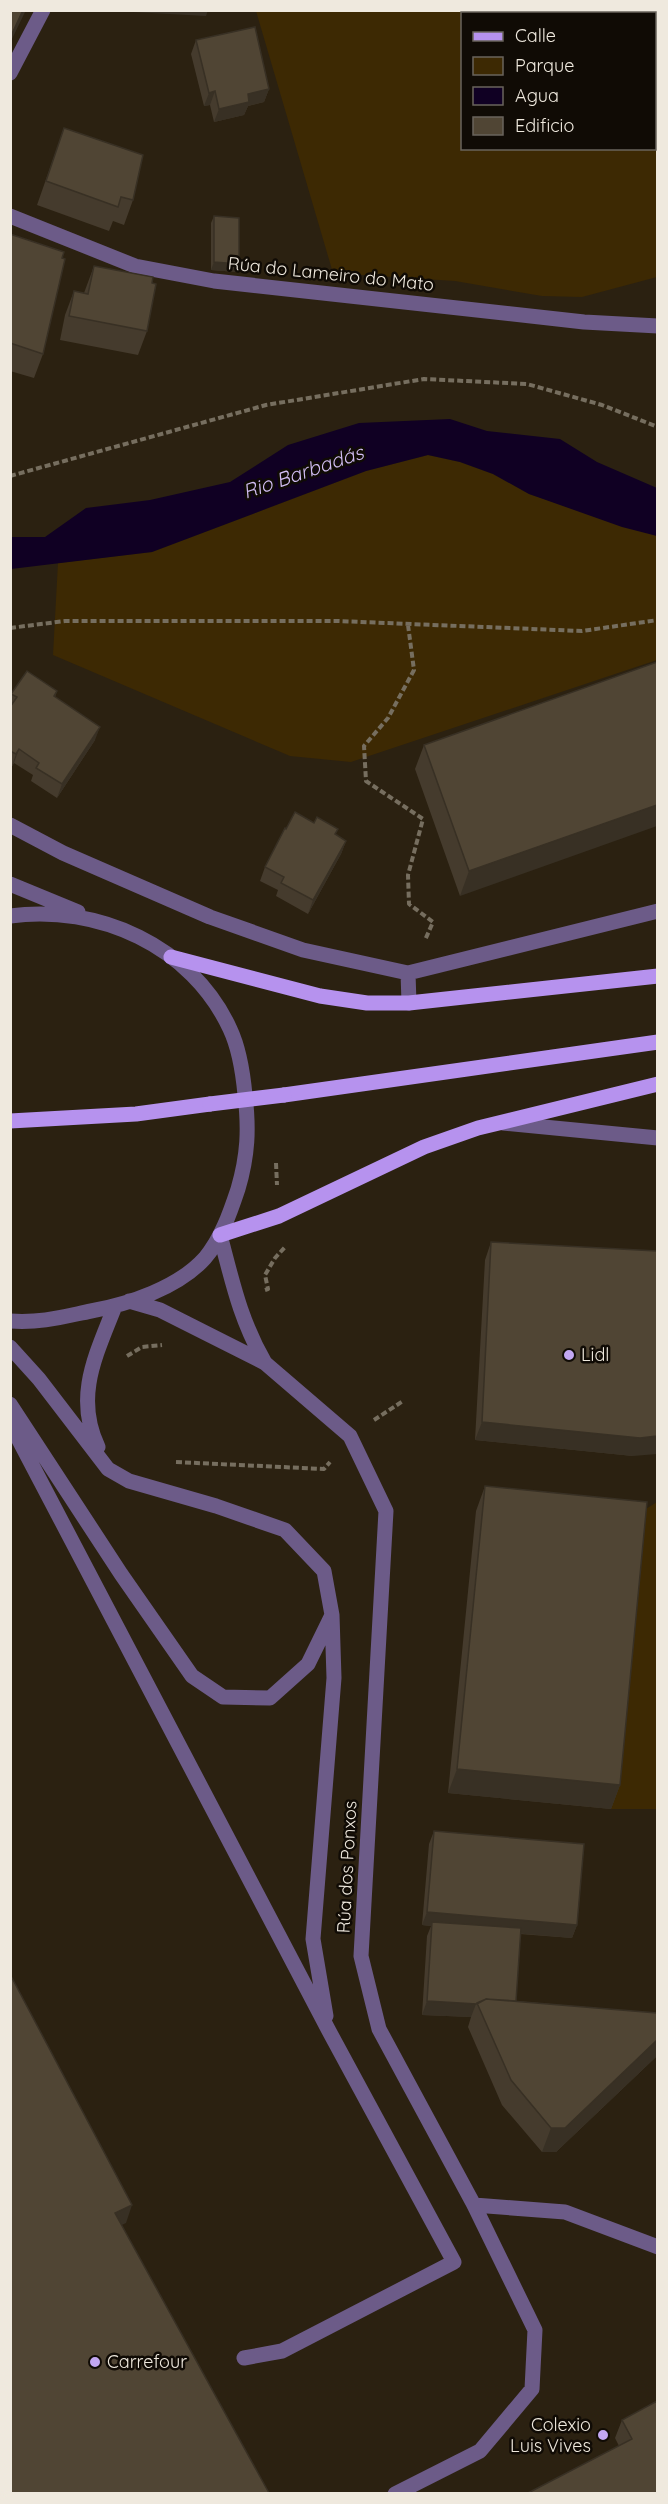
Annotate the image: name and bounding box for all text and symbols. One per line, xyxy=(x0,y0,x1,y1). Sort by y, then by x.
legend xyxy=(461,12,656,150)
text: Calle xyxy=(515,24,556,47)
text: Parque xyxy=(515,54,574,77)
text: Agua xyxy=(515,84,559,107)
text: Edificio xyxy=(515,114,574,137)
street label: Rúa do Lameiro do Mato xyxy=(227,251,435,296)
water label: Rio Barbadás xyxy=(239,439,368,504)
place label: Lidl xyxy=(581,1343,609,1366)
marker: Lidl xyxy=(562,1348,576,1362)
street label: Rúa dos Ponxos xyxy=(332,1800,361,1934)
place label: Carrefour xyxy=(107,2350,187,2373)
marker: Carrefour xyxy=(88,2355,102,2369)
place label: Colexio Luis Vives xyxy=(510,2413,591,2457)
marker: Colexio Luis Vives xyxy=(596,2428,610,2442)

